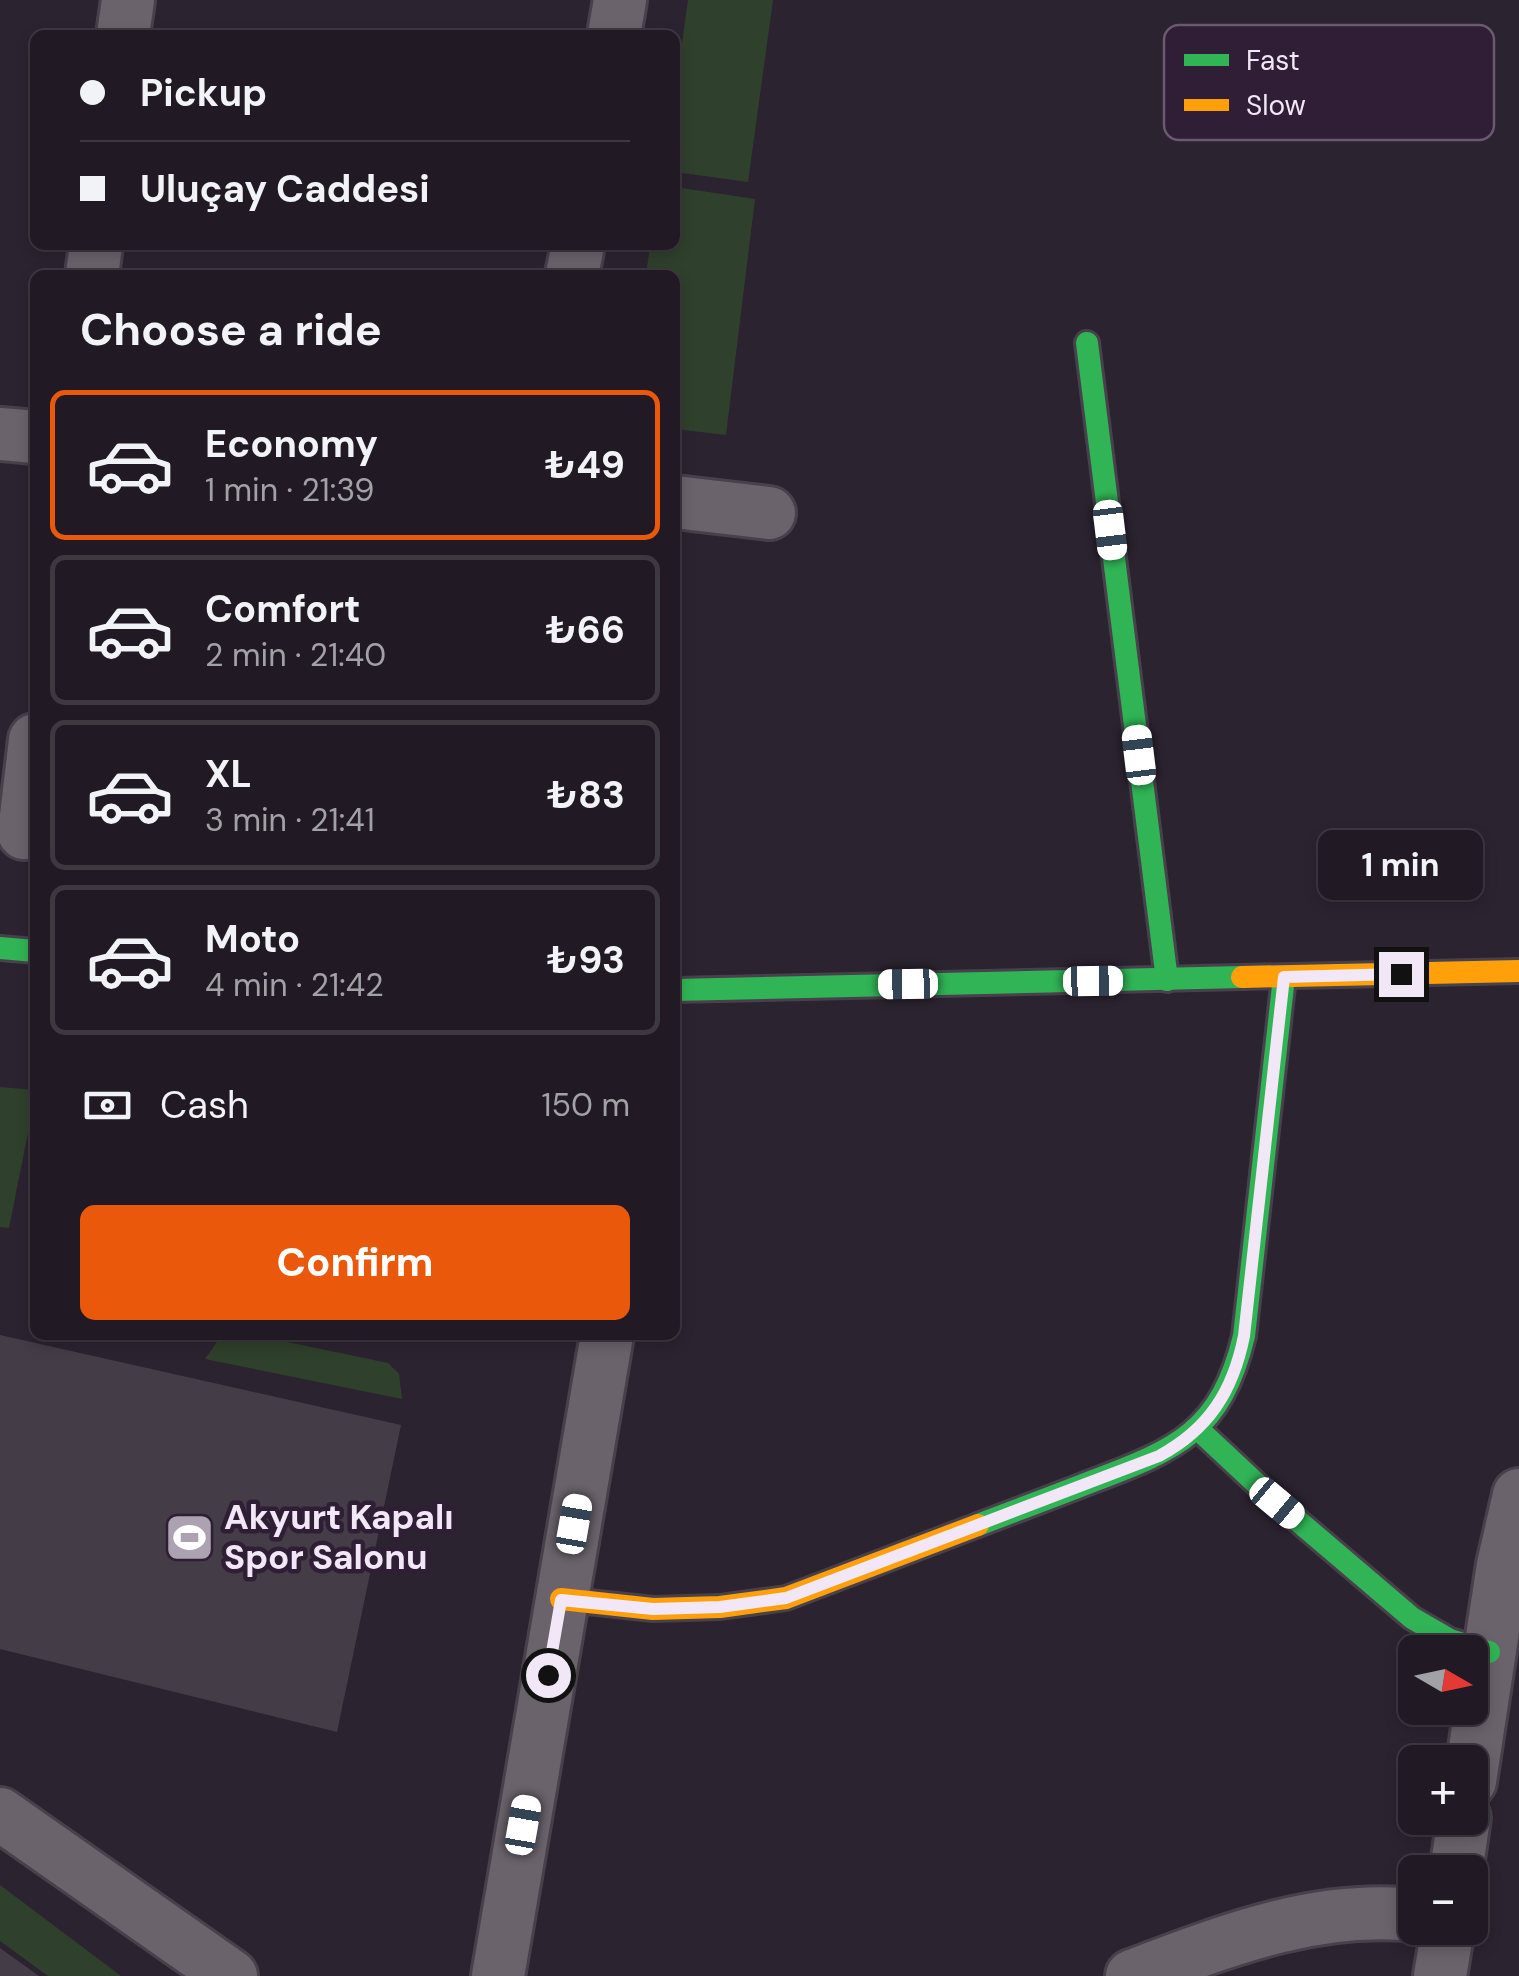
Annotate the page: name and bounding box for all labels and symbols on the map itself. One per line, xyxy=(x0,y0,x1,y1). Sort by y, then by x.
legend xyxy=(1164,25,1494,140)
text: Fast xyxy=(1246,42,1300,79)
text: Slow xyxy=(1246,87,1306,124)
car xyxy=(1091,498,1129,562)
car xyxy=(1120,723,1158,787)
callout: 1 min xyxy=(1318,829,1484,899)
route end xyxy=(1379,952,1424,997)
car xyxy=(1063,965,1123,997)
car xyxy=(878,968,938,1000)
car xyxy=(1244,1472,1310,1534)
car xyxy=(554,1492,594,1556)
place label: Akyurt Kapalı Spor Salonu xyxy=(224,1494,454,1580)
sports icon: Akyurt Kapalı Spor Salonu xyxy=(163,1511,215,1563)
north arrow xyxy=(1398,1635,1488,1725)
route start xyxy=(526,1653,571,1698)
car xyxy=(503,1793,543,1857)

